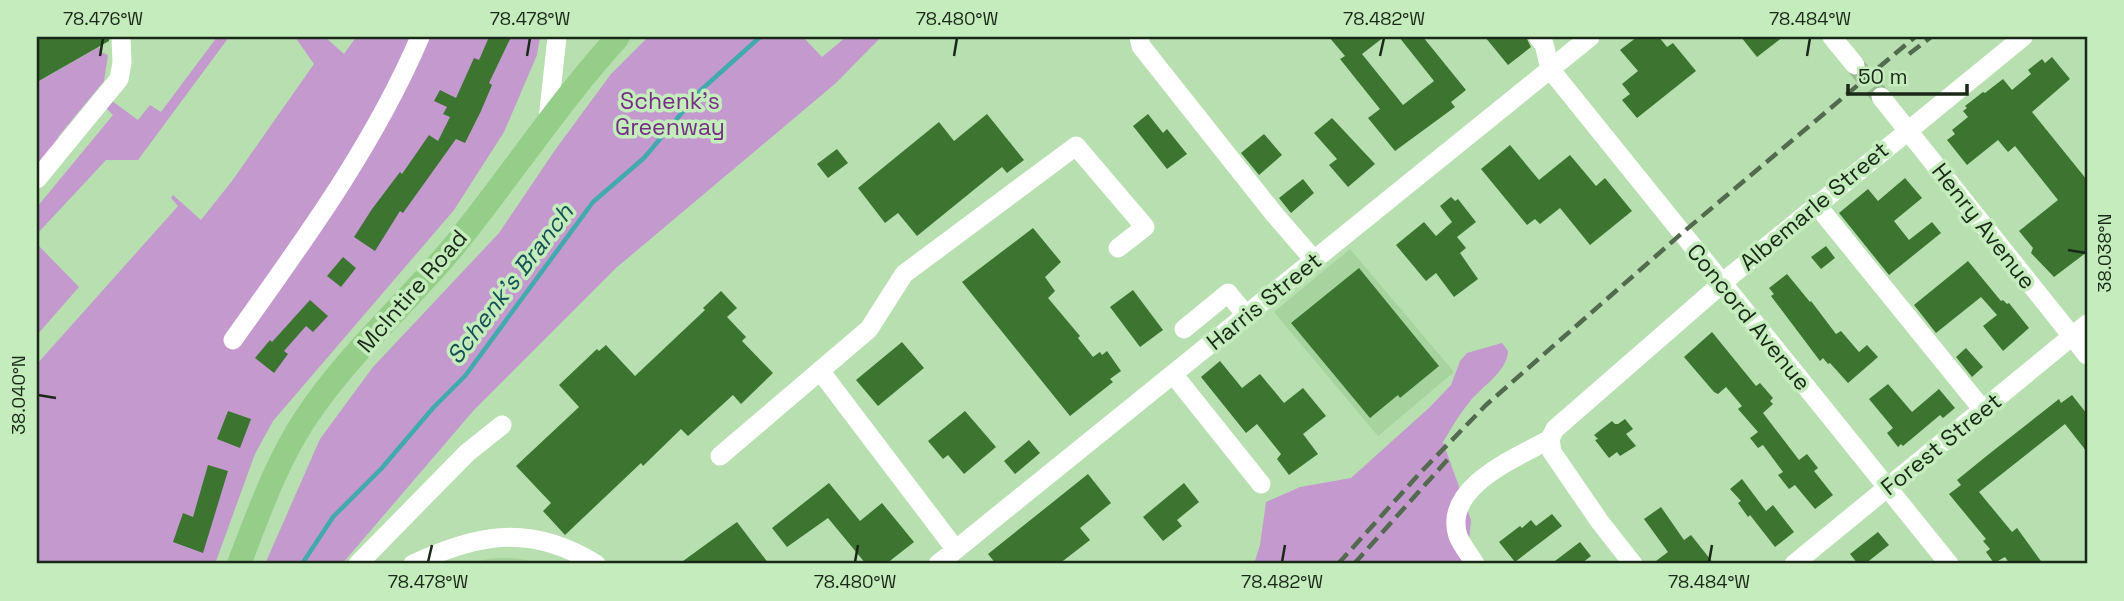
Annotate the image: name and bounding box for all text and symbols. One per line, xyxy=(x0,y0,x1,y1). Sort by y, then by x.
text: 78.476°W xyxy=(63,7,143,30)
text: 78.478°W xyxy=(490,7,570,30)
text: 78.480°W xyxy=(916,7,998,30)
text: 78.482°W xyxy=(1343,7,1425,30)
text: 78.484°W xyxy=(1769,7,1851,30)
scale bar xyxy=(1848,52,1966,96)
text: 50 m xyxy=(1858,63,1908,90)
park label: Schenk's Greenway xyxy=(615,86,725,142)
street label: Albemarle Street xyxy=(1733,135,1895,277)
street label: Henry Avenue xyxy=(1925,157,2043,295)
water label: Schenk's Branch xyxy=(439,197,581,370)
text: 38.038°N xyxy=(2093,214,2116,292)
street label: McIntire Road xyxy=(350,223,474,359)
street label: Concord Avenue xyxy=(1680,237,1818,397)
street label: Harris Street xyxy=(1200,245,1328,357)
text: 38.040°N xyxy=(7,355,30,435)
street label: Forest Street xyxy=(1874,386,2008,502)
text: 78.478°W xyxy=(388,570,468,593)
text: 78.480°W xyxy=(814,570,896,593)
text: 78.482°W xyxy=(1241,570,1323,593)
text: 78.484°W xyxy=(1668,570,1750,593)

